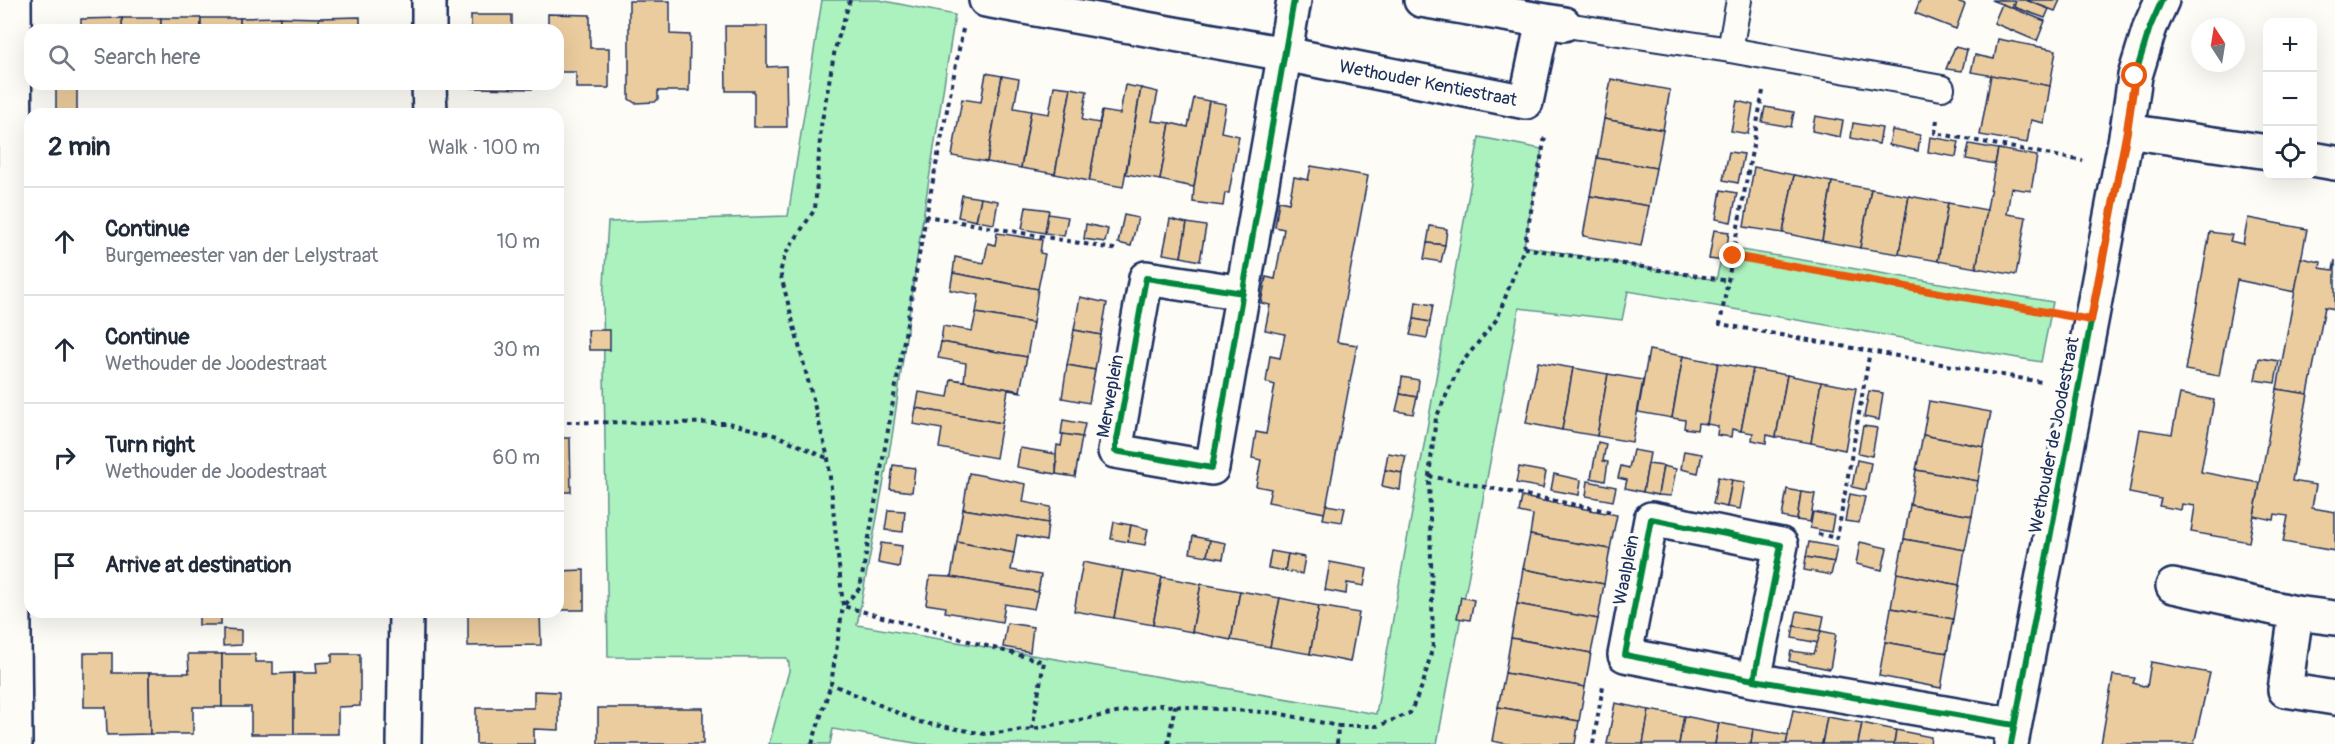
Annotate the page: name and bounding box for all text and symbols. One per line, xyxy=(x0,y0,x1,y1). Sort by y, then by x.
north arrow xyxy=(2191,18,2245,72)
map controls xyxy=(2263,18,2317,180)
button: + xyxy=(2263,18,2317,72)
search box xyxy=(24,24,564,90)
icon: search xyxy=(45,41,78,74)
text: Search here xyxy=(93,43,200,71)
street label: Wethouder Kentiestraat xyxy=(1337,55,1520,112)
route start xyxy=(2121,62,2147,88)
button: − xyxy=(2263,72,2317,126)
button: locate xyxy=(2263,126,2317,180)
text: 2 min xyxy=(48,131,110,163)
text: Walk · 100 m xyxy=(428,135,540,160)
text: Continue xyxy=(105,215,189,243)
icon: ahead xyxy=(48,225,81,258)
text: 10 m xyxy=(496,229,540,254)
route end xyxy=(1719,242,1745,268)
text: Burgemeester van der Lelystraat xyxy=(105,243,378,268)
text: Continue xyxy=(105,323,189,351)
icon: ahead xyxy=(48,333,81,366)
street label: Wethouder de Joodestraat xyxy=(2024,334,2085,535)
text: 30 m xyxy=(493,337,540,362)
text: Wethouder de Joodestraat xyxy=(105,351,327,376)
street label: Merweplein xyxy=(1092,353,1129,440)
text: Turn right xyxy=(105,431,195,459)
icon: right xyxy=(48,441,81,474)
text: 60 m xyxy=(493,445,540,470)
text: Wethouder de Joodestraat xyxy=(105,459,327,484)
street label: Waalplein xyxy=(1608,533,1645,607)
icon: arrive xyxy=(48,549,81,582)
text: Arrive at destination xyxy=(105,551,291,579)

